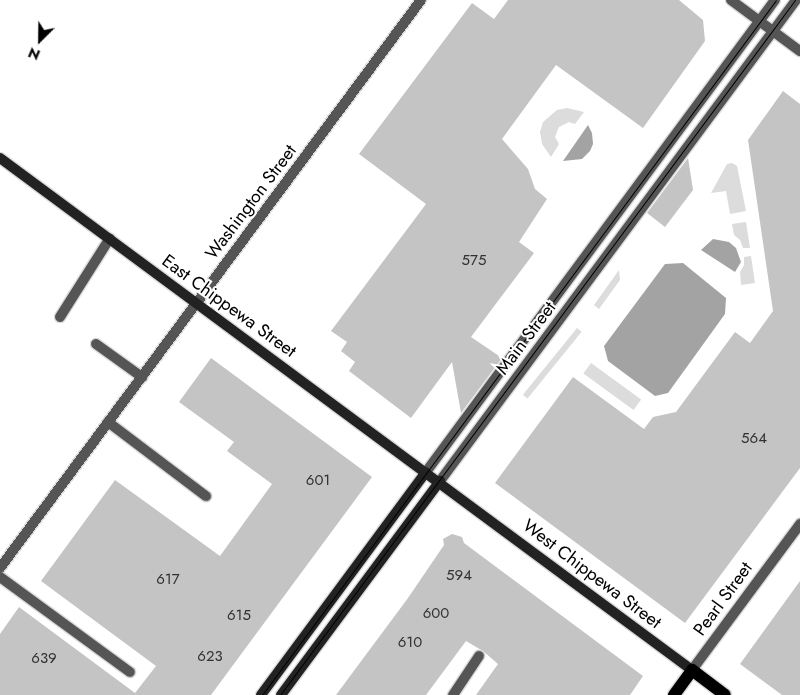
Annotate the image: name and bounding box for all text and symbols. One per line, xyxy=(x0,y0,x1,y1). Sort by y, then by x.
north arrow xyxy=(15,15,65,65)
text: N xyxy=(25,42,43,65)
street label: Washington Street xyxy=(201,141,301,263)
street label: East Chippewa Street xyxy=(158,250,300,362)
house number: 575 xyxy=(462,252,486,270)
street label: Main Street xyxy=(492,297,560,379)
house number: 564 xyxy=(741,430,767,448)
house number: 601 xyxy=(306,472,330,490)
street label: West Chippewa Street xyxy=(518,515,666,633)
street label: Pearl Street xyxy=(689,558,757,640)
house number: 594 xyxy=(446,567,472,585)
house number: 617 xyxy=(156,571,180,589)
house number: 600 xyxy=(423,605,449,623)
house number: 615 xyxy=(227,607,251,625)
house number: 610 xyxy=(398,634,422,652)
house number: 623 xyxy=(197,648,223,666)
house number: 639 xyxy=(31,650,57,668)

